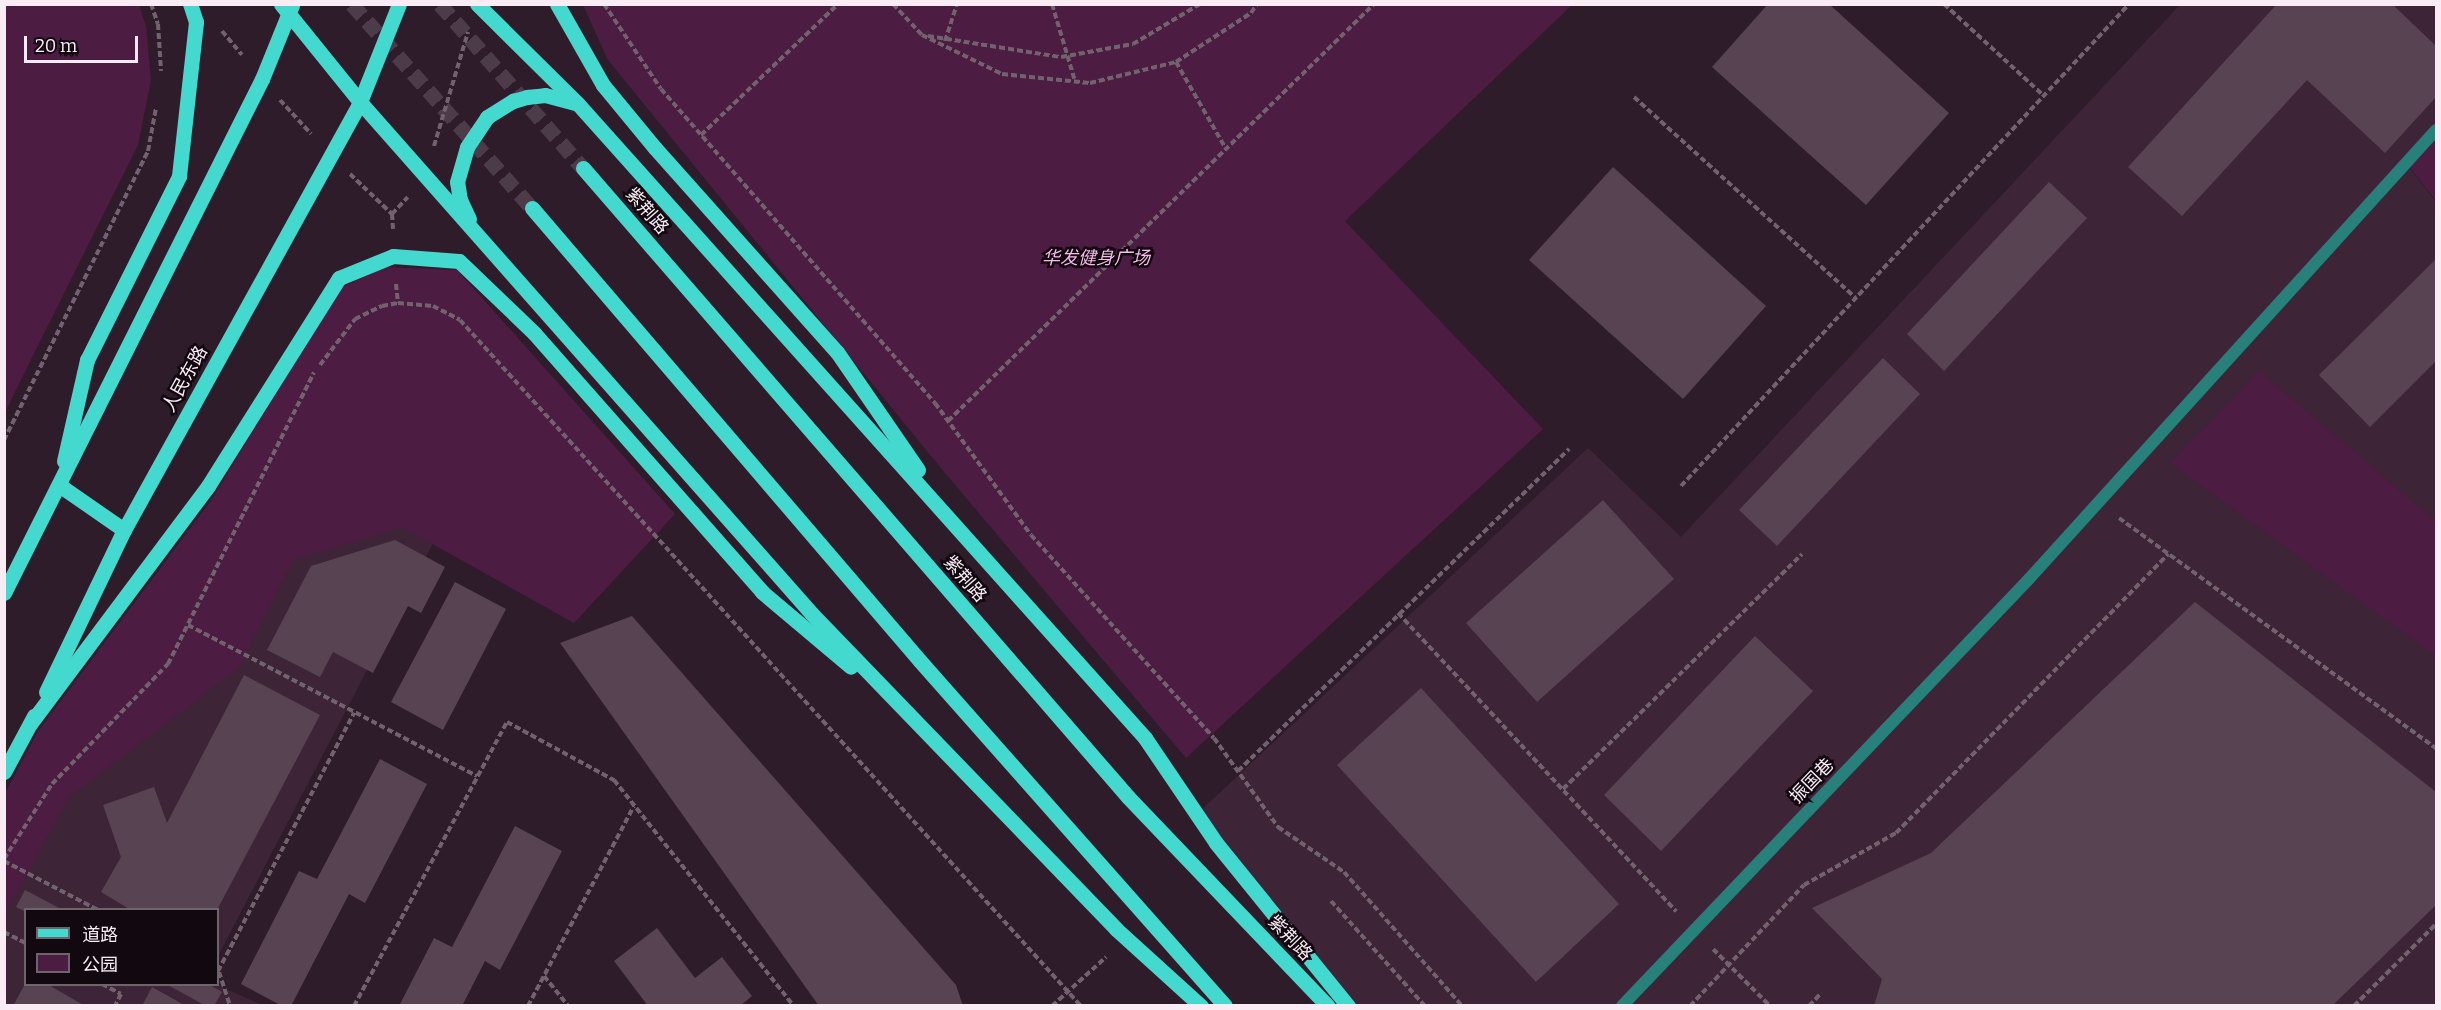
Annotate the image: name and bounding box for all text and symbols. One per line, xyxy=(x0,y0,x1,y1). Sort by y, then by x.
scale bar xyxy=(27,24,141,62)
text: 20 m xyxy=(35,35,77,57)
street label: 紫荆路 xyxy=(621,184,673,238)
park label: 华发健身广场 xyxy=(1042,247,1150,269)
street label: 人民东路 xyxy=(158,342,212,416)
street label: 紫荆路 xyxy=(939,552,991,606)
street label: 振国巷 xyxy=(1785,754,1839,808)
legend xyxy=(24,908,219,986)
street label: 紫荆路 xyxy=(1263,911,1317,965)
text: 道路 xyxy=(82,924,118,946)
text: 公园 xyxy=(82,954,118,976)

